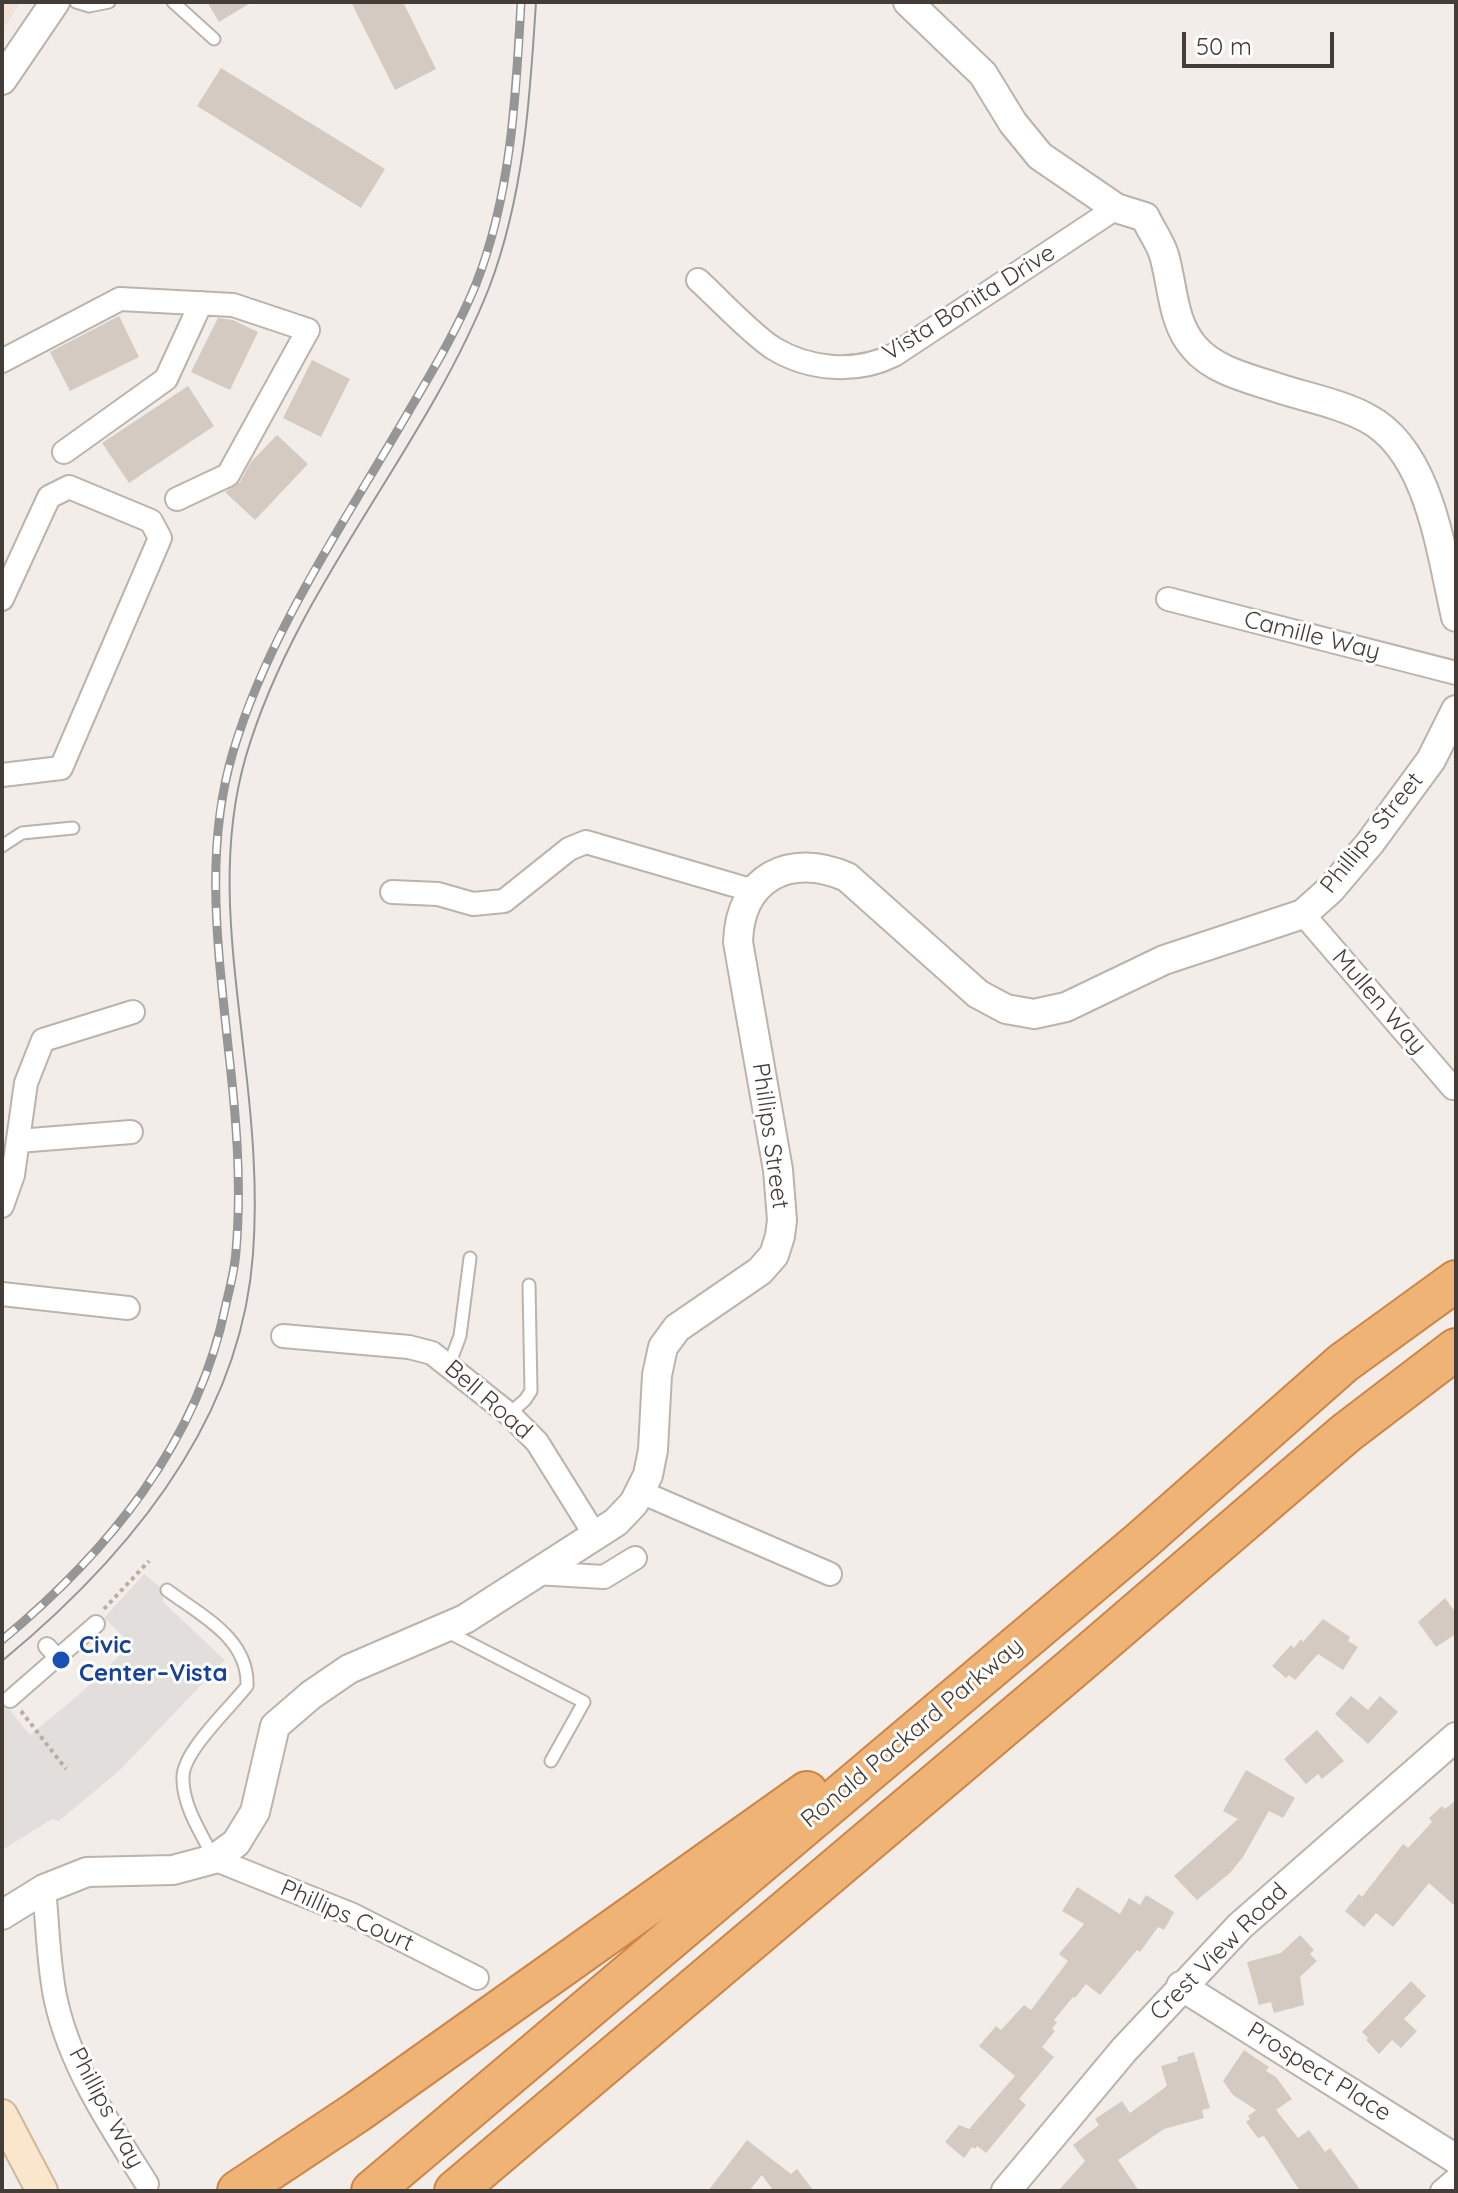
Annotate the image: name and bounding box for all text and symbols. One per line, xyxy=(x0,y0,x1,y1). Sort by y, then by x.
scale bar xyxy=(1186,16,1338,66)
text: 50 m xyxy=(1196,31,1252,61)
street label: Vista Bonita Drive xyxy=(878,238,1060,368)
street label: Camille Way xyxy=(1241,605,1383,667)
street label: Phillips Street xyxy=(1314,767,1430,899)
street label: Mullen Way xyxy=(1326,944,1432,1060)
street label: Phillips Street xyxy=(745,1061,795,1211)
street label: Bell Road xyxy=(438,1354,538,1446)
place label: Civic Center–Vista xyxy=(79,1632,228,1688)
street label: Ronald Packard Parkway xyxy=(795,1632,1029,1834)
marker: Civic Center–Vista xyxy=(50,1649,72,1671)
street label: Phillips Court xyxy=(276,1874,418,1958)
street label: Crest View Road xyxy=(1144,1877,1294,2027)
street label: Prospect Place xyxy=(1242,2016,1396,2128)
street label: Phillips Way xyxy=(62,2043,150,2173)

